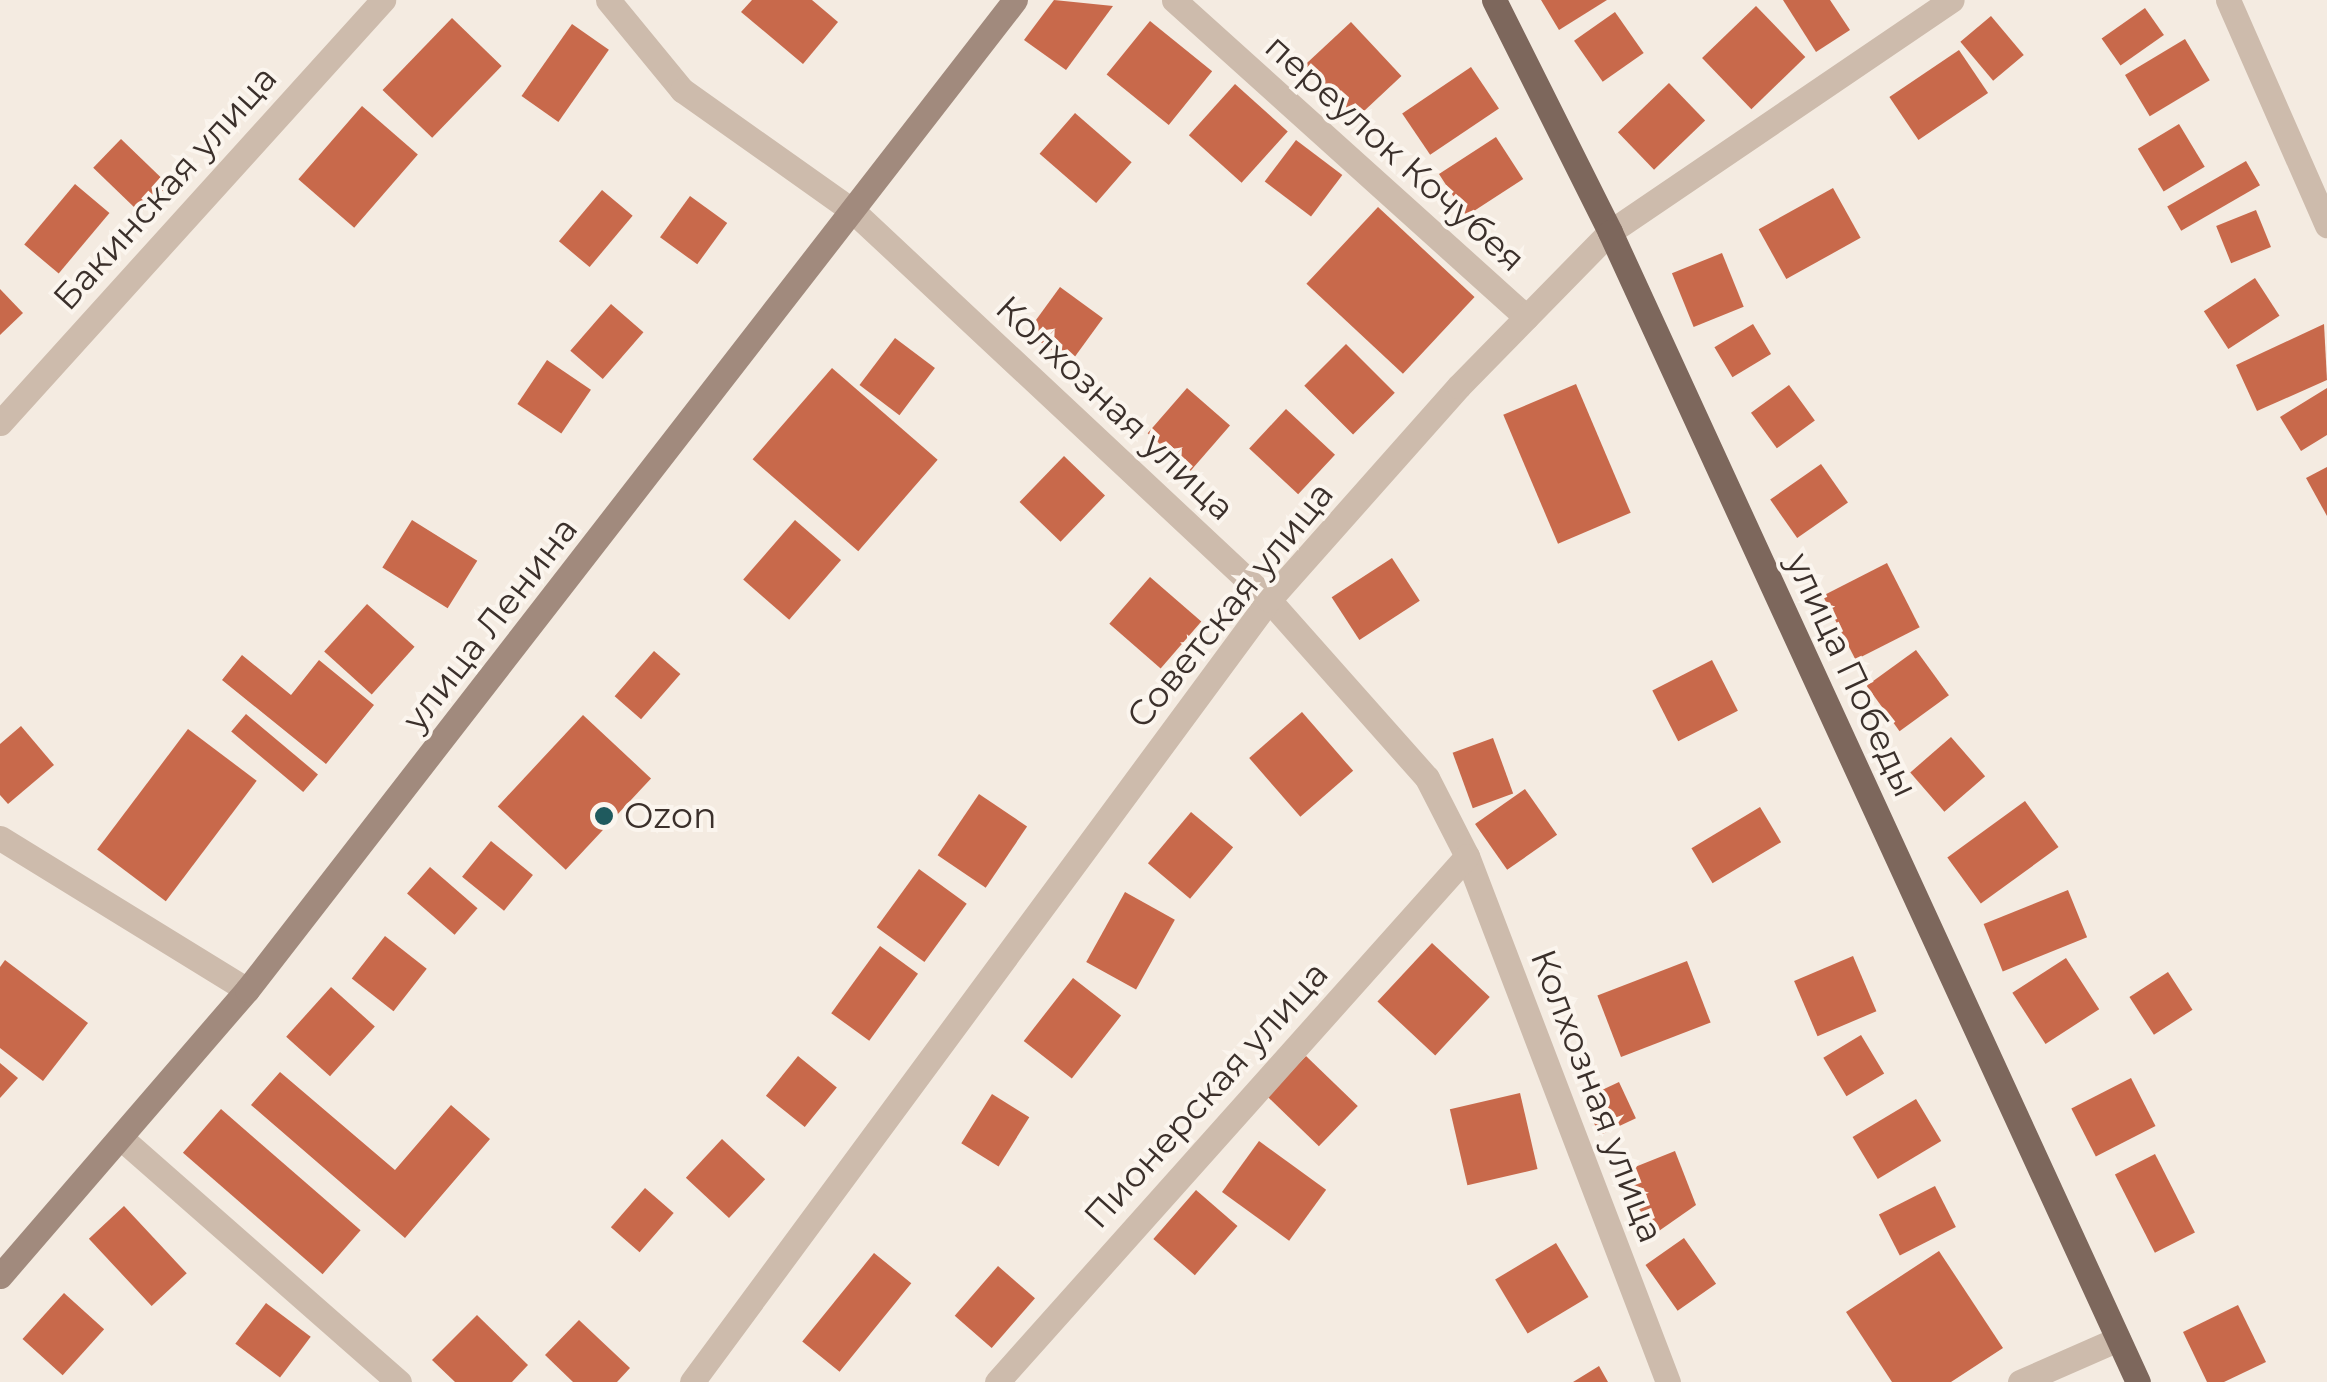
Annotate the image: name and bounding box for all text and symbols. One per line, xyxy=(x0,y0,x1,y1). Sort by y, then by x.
street label: переулок Кочубея xyxy=(1257,25,1533,281)
street label: Бакинская улица xyxy=(44,57,286,319)
street label: Колхозная улица xyxy=(987,287,1243,529)
street label: Советская улица xyxy=(1118,474,1342,736)
street label: улица Ленина xyxy=(394,509,586,739)
street label: улица Победы xyxy=(1777,546,1927,804)
place label: Ozon xyxy=(624,795,717,837)
marker: Ozon xyxy=(593,805,615,827)
street label: Колхозная улица xyxy=(1522,944,1672,1248)
street label: Пионерская улица xyxy=(1075,953,1337,1237)

